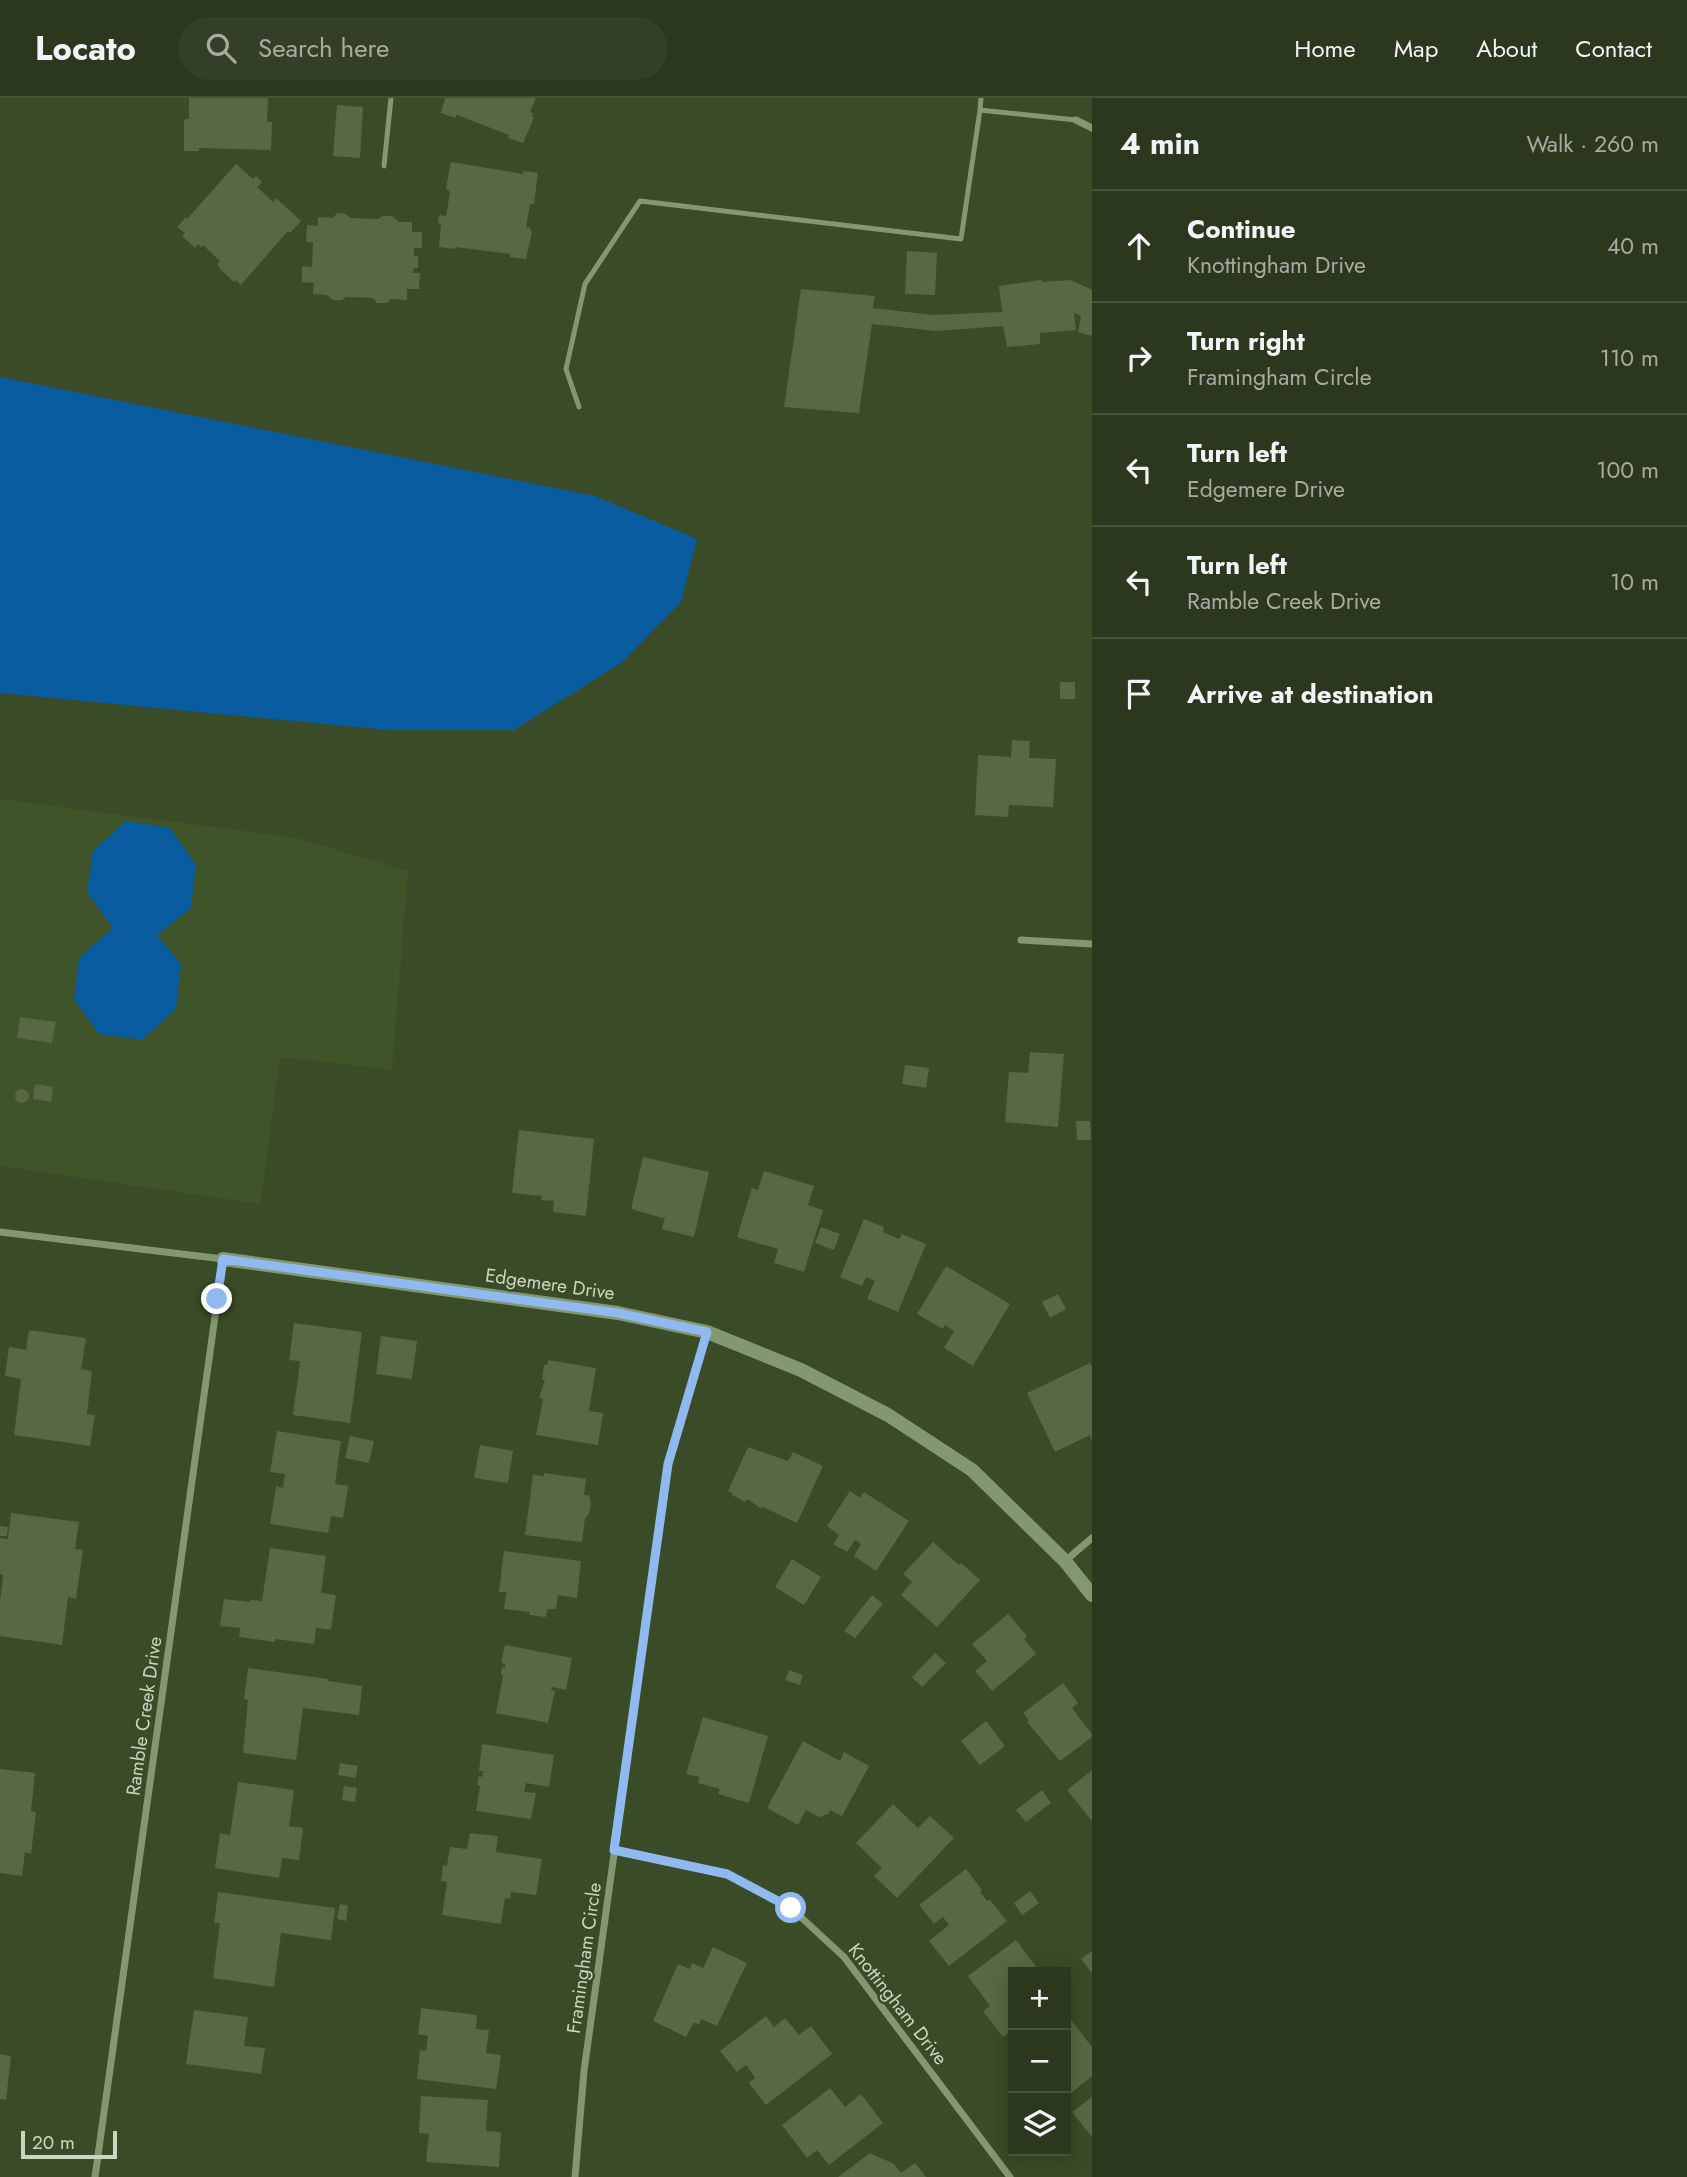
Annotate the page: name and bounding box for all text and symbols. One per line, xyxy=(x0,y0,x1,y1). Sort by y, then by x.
search box xyxy=(178,17,668,80)
text: Locato xyxy=(35,25,136,72)
icon: search xyxy=(202,29,240,67)
text: Search here xyxy=(258,29,389,67)
text: Home xyxy=(1294,31,1356,66)
text: Map xyxy=(1394,31,1438,66)
text: About xyxy=(1476,31,1537,66)
text: Contact xyxy=(1575,31,1652,66)
text: 4 min xyxy=(1120,122,1200,165)
text: Walk · 260 m xyxy=(1526,127,1659,161)
text: Continue xyxy=(1187,210,1296,248)
icon: ahead xyxy=(1120,227,1158,265)
text: 40 m xyxy=(1607,229,1659,263)
text: Knottingham Drive xyxy=(1187,248,1366,282)
text: Turn right xyxy=(1187,322,1305,360)
icon: right xyxy=(1120,339,1158,377)
text: 110 m xyxy=(1600,341,1659,375)
text: Framingham Circle xyxy=(1187,360,1371,394)
text: Turn left xyxy=(1187,434,1287,472)
icon: left xyxy=(1120,451,1158,489)
text: 100 m xyxy=(1596,453,1659,487)
text: Edgemere Drive xyxy=(1187,472,1345,506)
text: Turn left xyxy=(1187,546,1287,584)
icon: left xyxy=(1120,563,1158,601)
text: 10 m xyxy=(1610,565,1659,599)
text: Ramble Creek Drive xyxy=(1187,584,1381,618)
icon: arrive xyxy=(1120,675,1158,713)
text: Arrive at destination xyxy=(1187,675,1434,713)
street label: Edgemere Drive xyxy=(484,1262,617,1306)
route end xyxy=(201,1283,232,1314)
street label: Ramble Creek Drive xyxy=(119,1634,169,1797)
street label: Framingham Circle xyxy=(560,1880,608,2035)
route start xyxy=(775,1892,806,1923)
street label: Knottingham Drive xyxy=(842,1937,954,2071)
map controls xyxy=(1008,1967,1071,2156)
button: + xyxy=(1008,1967,1071,2030)
button: − xyxy=(1008,2030,1071,2093)
button: layers xyxy=(1008,2093,1071,2156)
scale bar xyxy=(21,2128,117,2160)
text: 20 m xyxy=(32,2129,75,2156)

